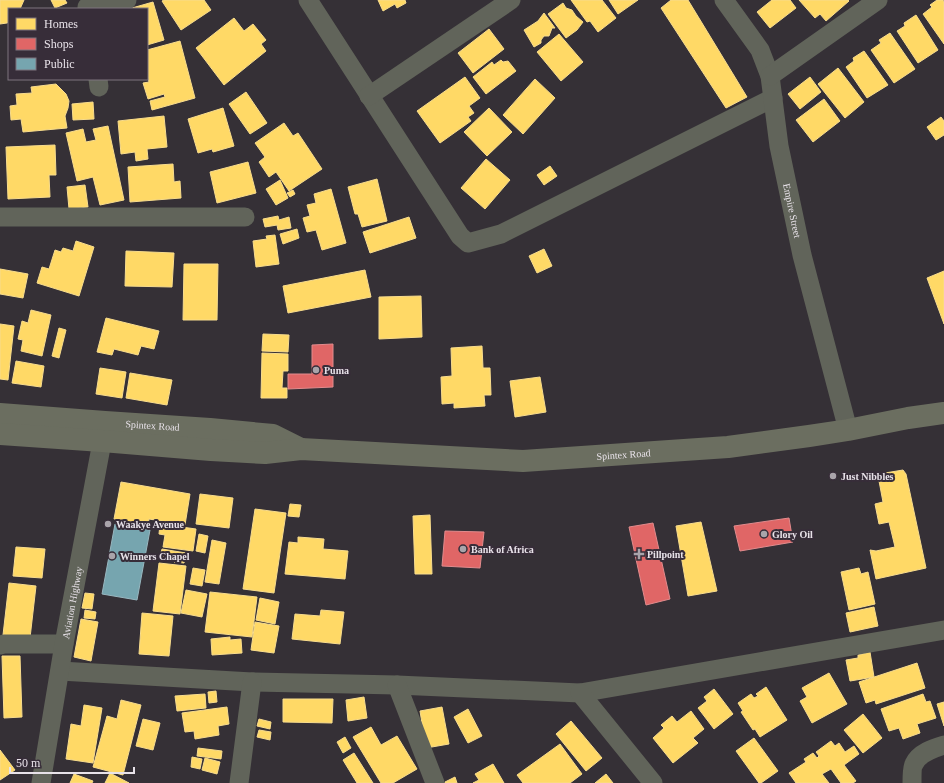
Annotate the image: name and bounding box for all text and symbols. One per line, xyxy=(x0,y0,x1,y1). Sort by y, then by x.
legend xyxy=(8,8,148,80)
text: Homes xyxy=(44,17,78,31)
text: Shops xyxy=(44,37,74,51)
text: Public xyxy=(44,57,75,71)
street label: Empire Street xyxy=(782,182,804,239)
marker: Puma xyxy=(311,365,321,375)
place label: Puma xyxy=(324,365,349,376)
street label: Spintex Road xyxy=(125,418,180,432)
street label: Spintex Road xyxy=(596,447,651,461)
marker: Just Nibbles xyxy=(828,471,838,481)
place label: Just Nibbles xyxy=(841,471,894,482)
marker: Waakye Avenue xyxy=(103,519,113,529)
place label: Waakye Avenue xyxy=(116,519,184,530)
marker: Glory Oil xyxy=(759,529,769,539)
place label: Glory Oil xyxy=(772,529,813,540)
marker: Bank of Africa xyxy=(458,544,468,554)
place label: Bank of Africa xyxy=(471,544,534,555)
marker: Pillpoint xyxy=(634,549,644,559)
place label: Pillpoint xyxy=(647,549,684,560)
marker: Winners Chapel xyxy=(107,551,117,561)
place label: Winners Chapel xyxy=(120,551,190,562)
street label: Aviation Highway xyxy=(60,565,84,640)
scale bar xyxy=(10,749,134,775)
text: 50 m xyxy=(16,756,41,770)

